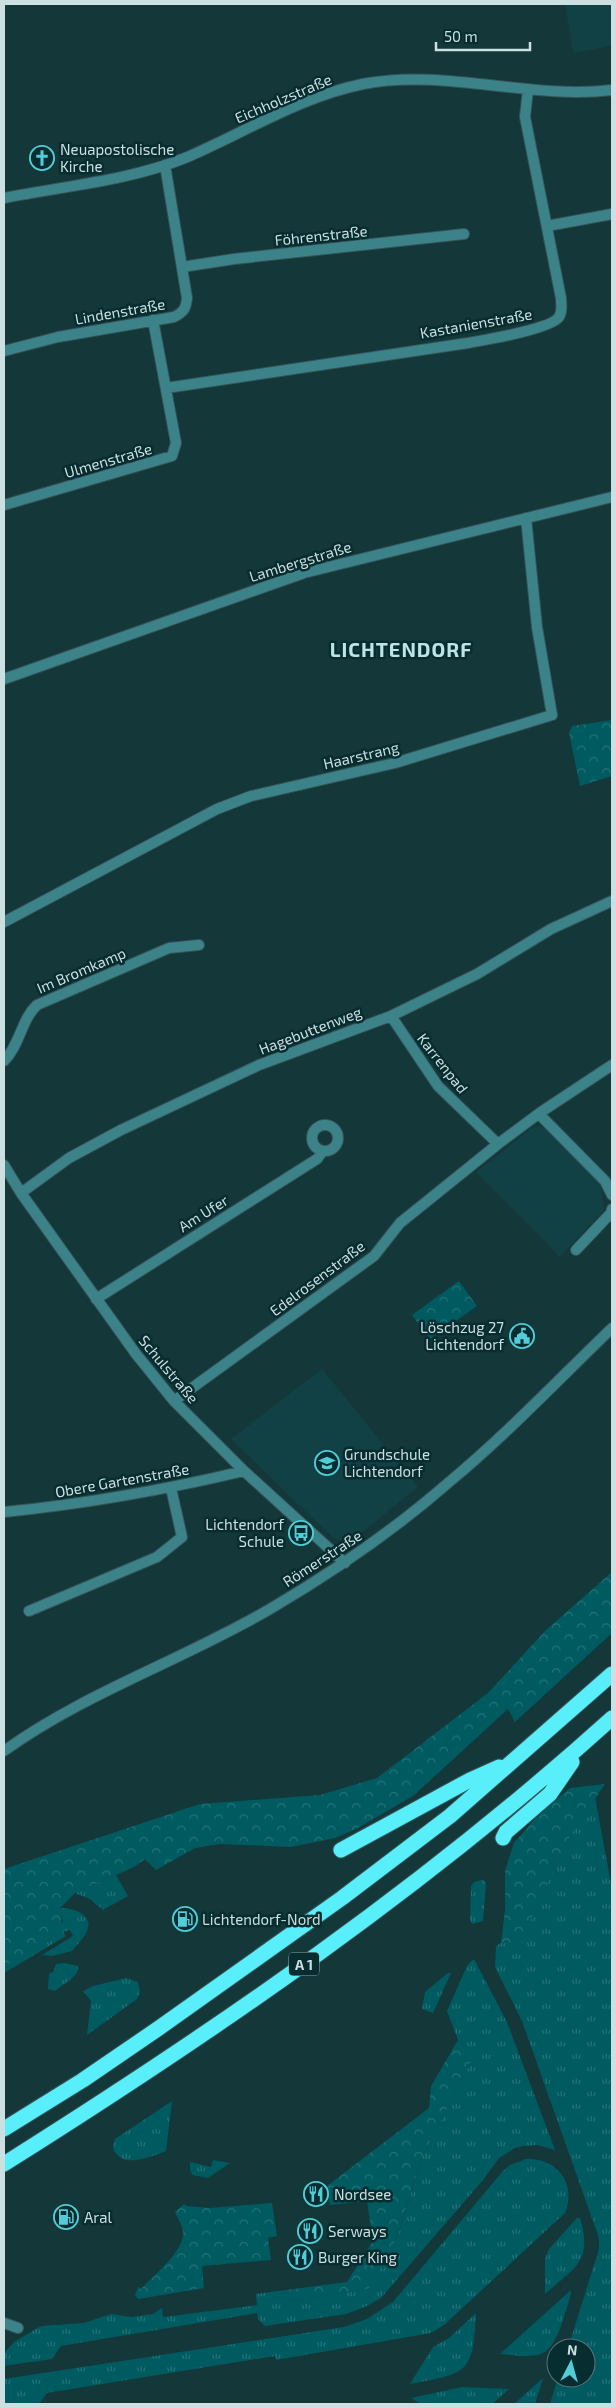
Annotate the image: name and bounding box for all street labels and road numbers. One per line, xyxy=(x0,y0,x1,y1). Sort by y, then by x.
street label: Eichholzstraße xyxy=(232,70,334,126)
street label: Föhrenstraße xyxy=(274,221,368,249)
street label: Lindenstraße xyxy=(73,294,167,328)
street label: Kastanienstraße xyxy=(418,304,534,342)
street label: Ulmenstraße xyxy=(62,439,154,481)
street label: Lambergstraße xyxy=(247,537,353,585)
street label: Haarstrang xyxy=(321,737,401,772)
street label: Im Bromkamp xyxy=(34,943,128,997)
street label: Hagebuttenweg xyxy=(256,1002,365,1058)
street label: Karrenpad xyxy=(414,1029,472,1097)
street label: Am Ufer xyxy=(175,1191,231,1235)
street label: Edelrosenstraße xyxy=(266,1237,368,1319)
street label: Schulstraße xyxy=(135,1331,203,1407)
street label: Obere Gartenstraße xyxy=(54,1459,190,1501)
street label: Römerstraße xyxy=(279,1526,365,1590)
road number: A 1 xyxy=(289,1952,319,1976)

